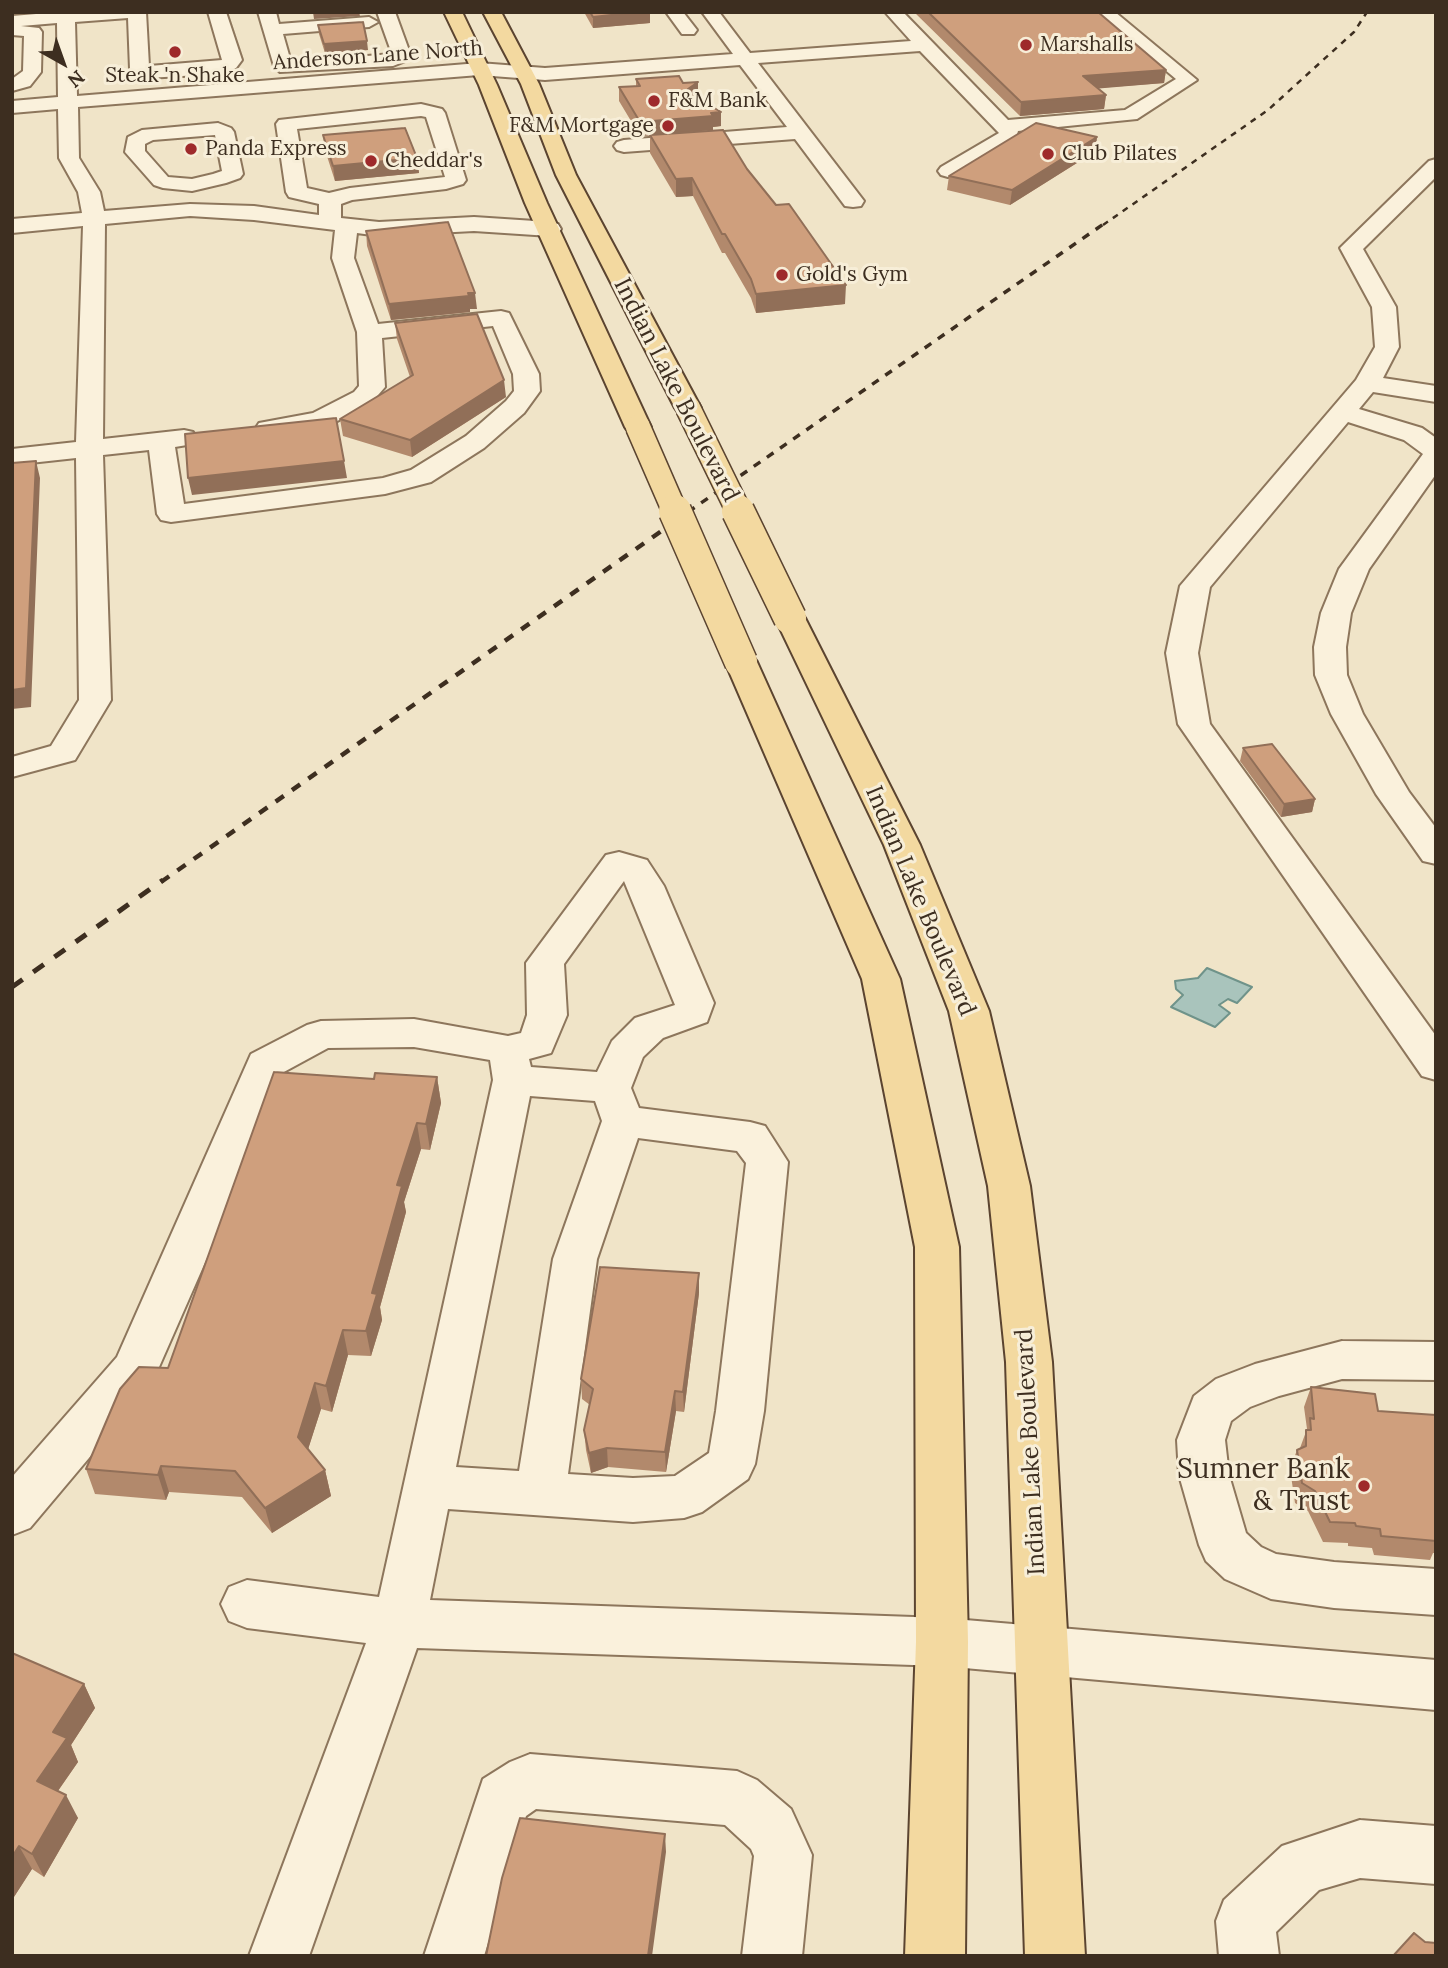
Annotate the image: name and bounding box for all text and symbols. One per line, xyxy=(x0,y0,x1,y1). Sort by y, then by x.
north arrow xyxy=(28,28,98,98)
place label: Marshalls xyxy=(1040,32,1133,58)
street label: Anderson Lane North xyxy=(272,36,484,76)
marker: Marshalls xyxy=(1018,37,1034,53)
marker: Steak 'n Shake xyxy=(167,44,183,60)
place label: Steak 'n Shake xyxy=(105,63,245,89)
text: N xyxy=(63,65,90,93)
place label: F&M Bank xyxy=(668,88,767,114)
marker: F&M Bank xyxy=(646,93,662,109)
place label: F&M Mortgage xyxy=(509,113,654,139)
marker: F&M Mortgage xyxy=(660,118,676,134)
place label: Panda Express xyxy=(205,136,347,162)
marker: Panda Express xyxy=(183,141,199,157)
place label: Club Pilates xyxy=(1062,141,1177,167)
marker: Club Pilates xyxy=(1040,146,1056,162)
place label: Cheddar's xyxy=(385,148,483,174)
marker: Cheddar's xyxy=(363,153,379,169)
place label: Gold's Gym xyxy=(796,262,908,288)
marker: Gold's Gym xyxy=(774,267,790,283)
street label: Indian Lake Boulevard xyxy=(607,273,745,507)
street label: Indian Lake Boulevard xyxy=(858,782,982,1020)
street label: Indian Lake Boulevard xyxy=(1010,1328,1052,1576)
place label: Sumner Bank & Trust xyxy=(1177,1453,1350,1519)
marker: Sumner Bank & Trust xyxy=(1356,1478,1372,1494)

